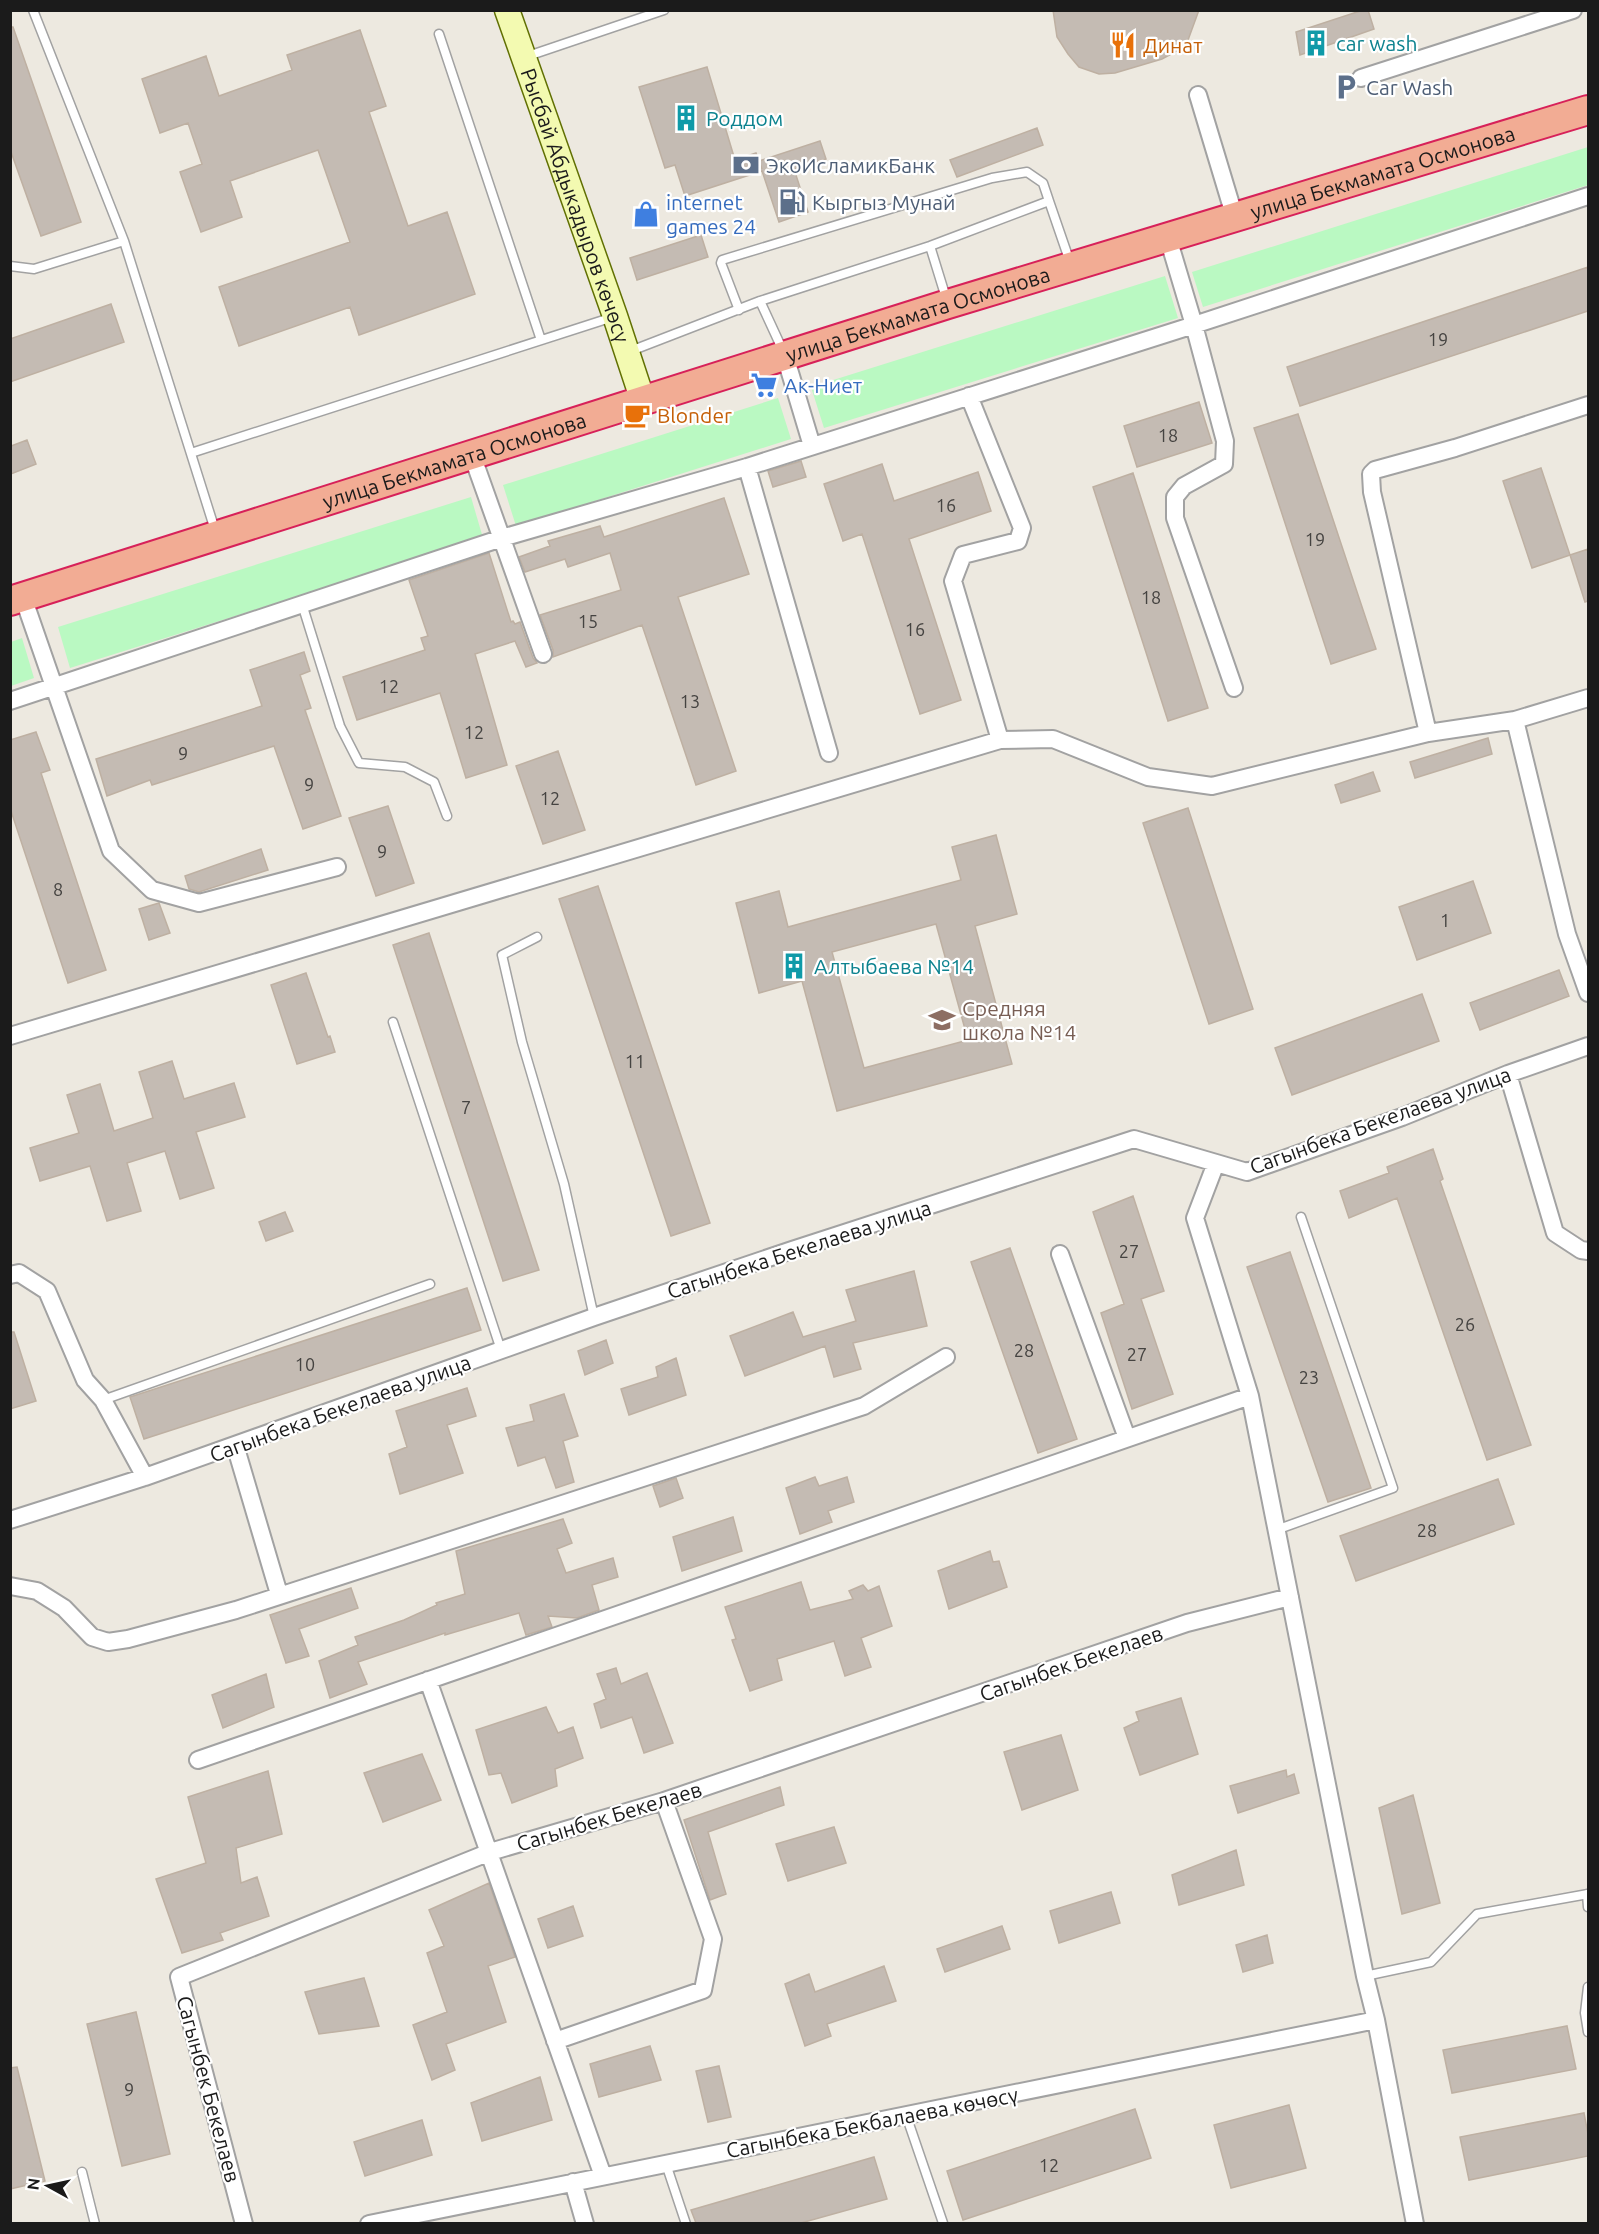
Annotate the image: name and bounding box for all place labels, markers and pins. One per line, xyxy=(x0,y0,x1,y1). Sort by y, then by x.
building icon: car wash xyxy=(1301,28,1331,58)
restaurant icon: Динат xyxy=(1108,30,1138,60)
place label: car wash xyxy=(1336,31,1417,55)
place label: Динат xyxy=(1143,33,1203,57)
parking icon: Car Wash xyxy=(1331,72,1361,102)
place label: Car Wash xyxy=(1366,75,1453,99)
building icon: Роддом xyxy=(671,103,701,133)
place label: Роддом xyxy=(706,106,783,130)
bank icon: ЭкоИсламикБанк xyxy=(731,150,761,180)
place label: ЭкоИсламикБанк xyxy=(766,153,935,177)
fuel station icon: Кыргыз Мунай xyxy=(777,187,807,217)
place label: internet games 24 xyxy=(666,190,756,238)
place label: Кыргыз Мунай xyxy=(812,190,956,214)
shop icon: internet games 24 xyxy=(631,199,661,229)
supermarket icon: Ак-Ниет xyxy=(749,370,779,400)
place label: Ак-Ниет xyxy=(784,373,863,397)
cafe icon: Blonder xyxy=(622,400,652,430)
place label: Blonder xyxy=(657,403,732,427)
building icon: Алтыбаева №14 xyxy=(779,951,809,981)
place label: Алтыбаева №14 xyxy=(814,954,974,978)
place label: Средняя школа №14 xyxy=(962,996,1076,1044)
school or university icon: Средняя школа №14 xyxy=(927,1005,957,1035)

